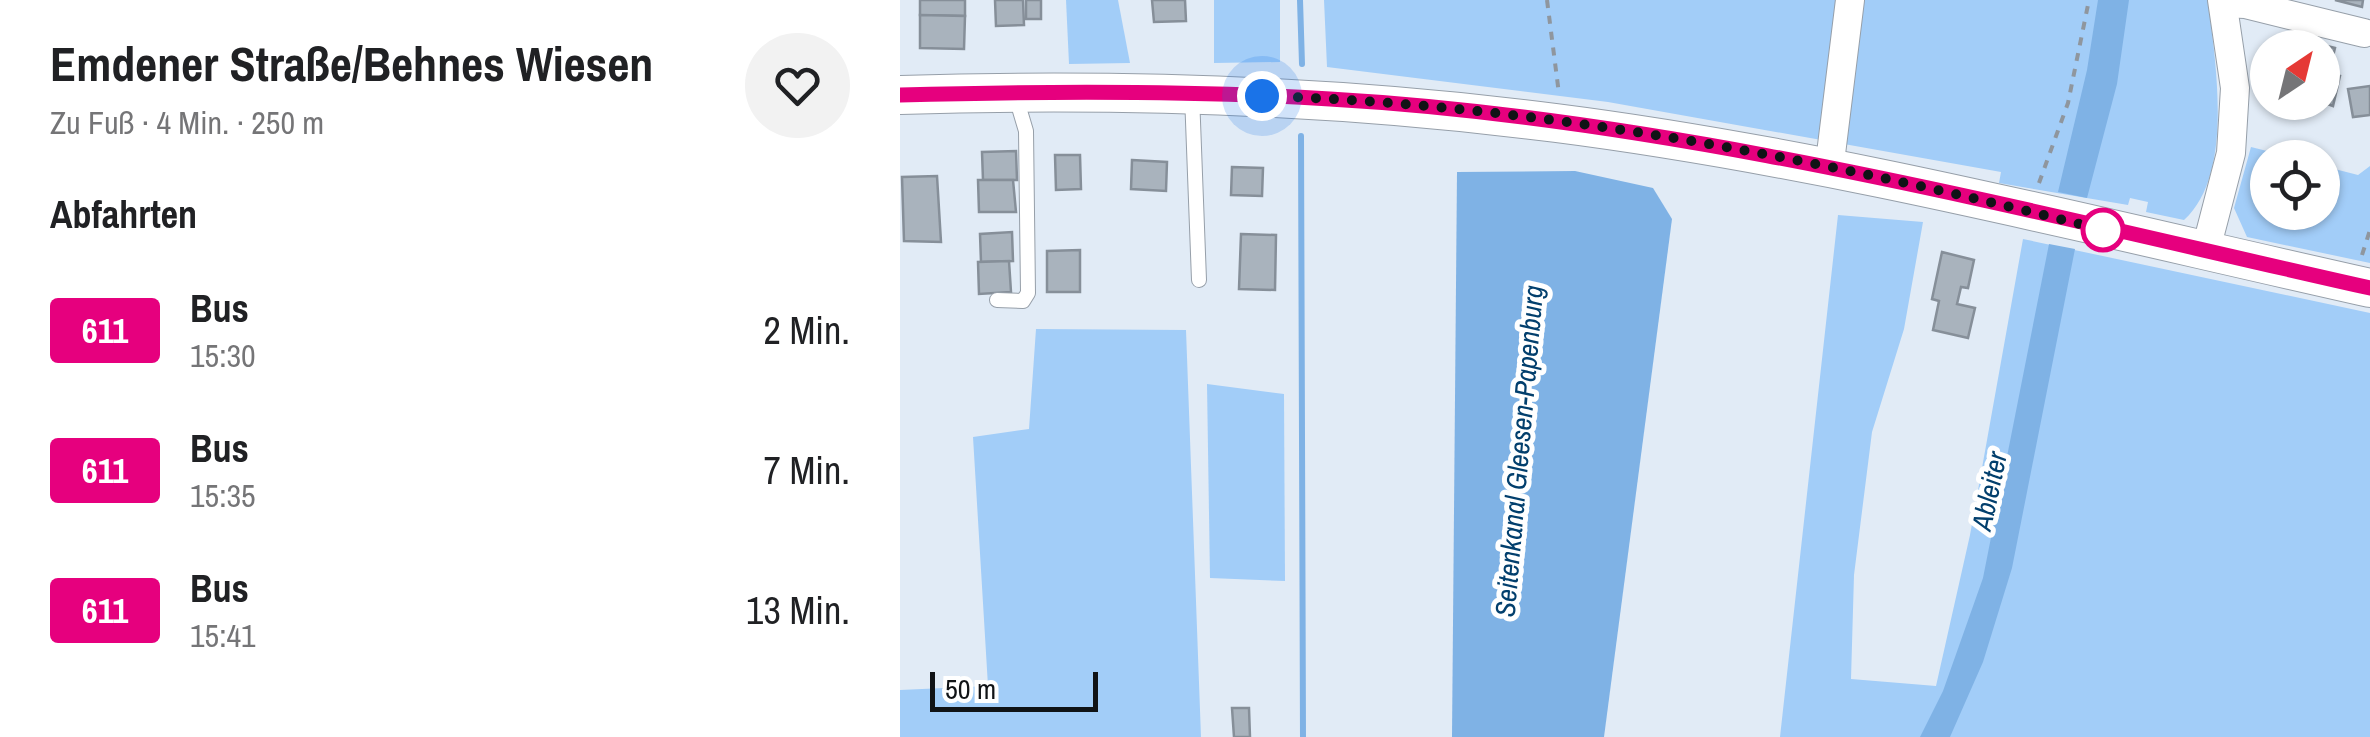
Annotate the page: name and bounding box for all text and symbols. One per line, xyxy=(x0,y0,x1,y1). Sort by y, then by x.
north arrow xyxy=(2250,30,2340,120)
map controls xyxy=(2250,30,2340,230)
text: Emdener Straße/Behnes Wiesen xyxy=(50,31,653,96)
button: heart xyxy=(745,33,850,138)
your location xyxy=(1237,71,1287,121)
text: Zu Fuß · 4 Min. · 250 m xyxy=(50,101,324,144)
button: locate xyxy=(2250,140,2340,230)
text: Abfahrten xyxy=(50,189,197,240)
unlabelled marker xyxy=(2082,209,2124,251)
text: Bus xyxy=(190,283,249,334)
water label: Seitenkanal Gleesen-Papenburg xyxy=(1486,283,1552,619)
text: 2 Min. xyxy=(763,305,850,356)
text: 611 xyxy=(82,307,128,354)
text: 15:30 xyxy=(190,334,256,377)
text: Bus xyxy=(190,423,249,474)
text: 7 Min. xyxy=(763,445,850,496)
text: 611 xyxy=(82,447,128,494)
water label: Ableiter xyxy=(1962,447,2016,536)
text: 15:35 xyxy=(190,474,256,517)
text: Bus xyxy=(190,563,249,614)
text: 13 Min. xyxy=(746,585,850,636)
text: 611 xyxy=(82,587,128,634)
text: 15:41 xyxy=(190,614,256,657)
scale bar xyxy=(930,667,1098,712)
text: 50 m xyxy=(945,670,996,708)

